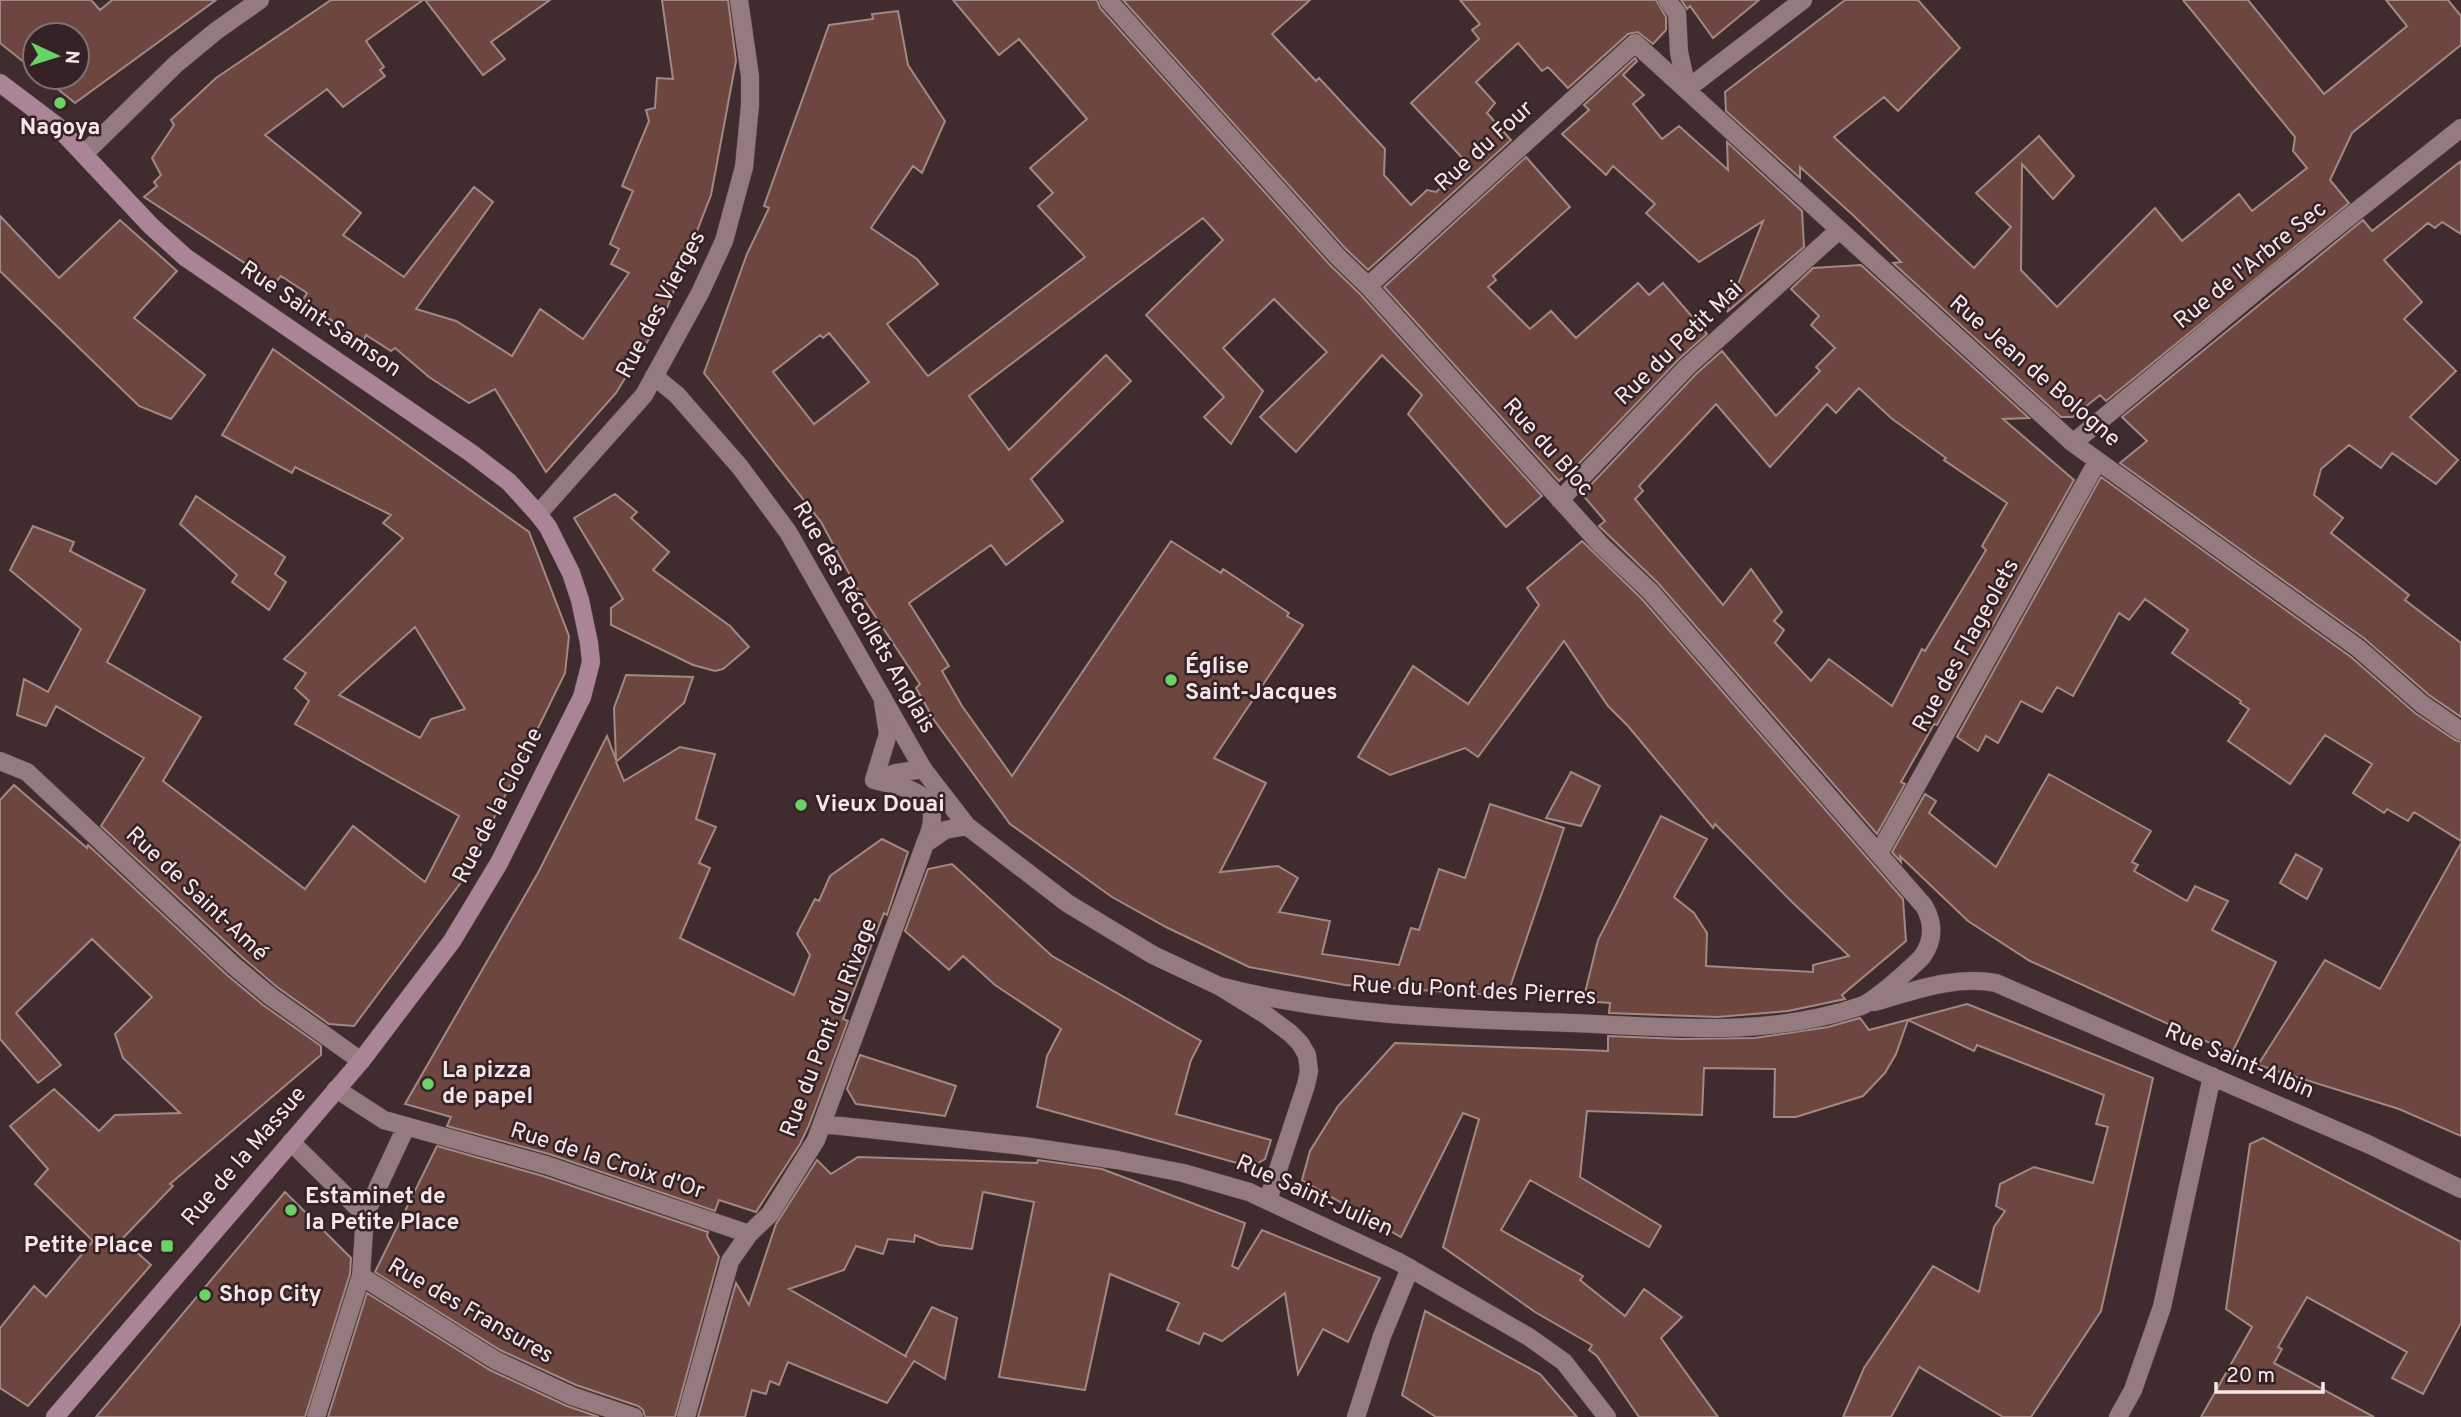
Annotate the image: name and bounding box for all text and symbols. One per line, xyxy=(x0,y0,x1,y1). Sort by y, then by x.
north arrow xyxy=(21,21,91,91)
text: N xyxy=(59,49,83,65)
marker: Nagoya xyxy=(52,95,68,111)
street label: Rue du Four xyxy=(1430,95,1540,199)
place label: Nagoya xyxy=(20,114,100,143)
street label: Rue de l'Arbre Sec xyxy=(2169,195,2333,337)
street label: Rue des Vierges xyxy=(611,226,713,384)
street label: Rue Saint-Samson xyxy=(234,255,406,385)
street label: Rue du Petit Mai xyxy=(1610,275,1750,413)
street label: Rue Jean de Bologne xyxy=(1942,290,2126,454)
street label: Rue du Bloc xyxy=(1495,393,1599,503)
street label: Rue des Récollets Anglais xyxy=(785,497,941,739)
street label: Rue des Flageolets xyxy=(1907,554,2027,738)
place label: Église Saint-Jacques xyxy=(1185,652,1338,708)
marker: Église Saint-Jacques xyxy=(1163,672,1179,688)
street label: Rue de la Cloche xyxy=(447,723,551,889)
place label: Vieux Douai xyxy=(815,791,945,820)
marker: Vieux Douai xyxy=(793,797,809,813)
street label: Rue de Saint-Amé xyxy=(118,821,274,969)
street label: Rue du Pont du Rivage xyxy=(775,914,885,1142)
street label: Rue du Pont des Pierres xyxy=(1351,971,1597,1013)
street label: Rue Saint-Albin xyxy=(2160,1017,2318,1107)
place label: La pizza de papel xyxy=(442,1057,533,1112)
marker: La pizza de papel xyxy=(420,1076,436,1092)
street label: Rue de la Massue xyxy=(176,1081,314,1233)
street label: Rue de la Croix d'Or xyxy=(506,1117,708,1207)
street label: Rue Saint-Julien xyxy=(1231,1149,1397,1245)
place label: Estaminet de la Petite Place xyxy=(305,1183,459,1238)
marker: Estaminet de la Petite Place xyxy=(283,1202,299,1218)
place label: Petite Place xyxy=(24,1232,153,1261)
marker: Petite Place xyxy=(159,1238,175,1254)
street label: Rue des Fransures xyxy=(382,1253,558,1371)
place label: Shop City xyxy=(219,1281,322,1310)
marker: Shop City xyxy=(197,1287,213,1303)
scale bar xyxy=(2216,1350,2323,1394)
text: 20 m xyxy=(2226,1363,2275,1390)

